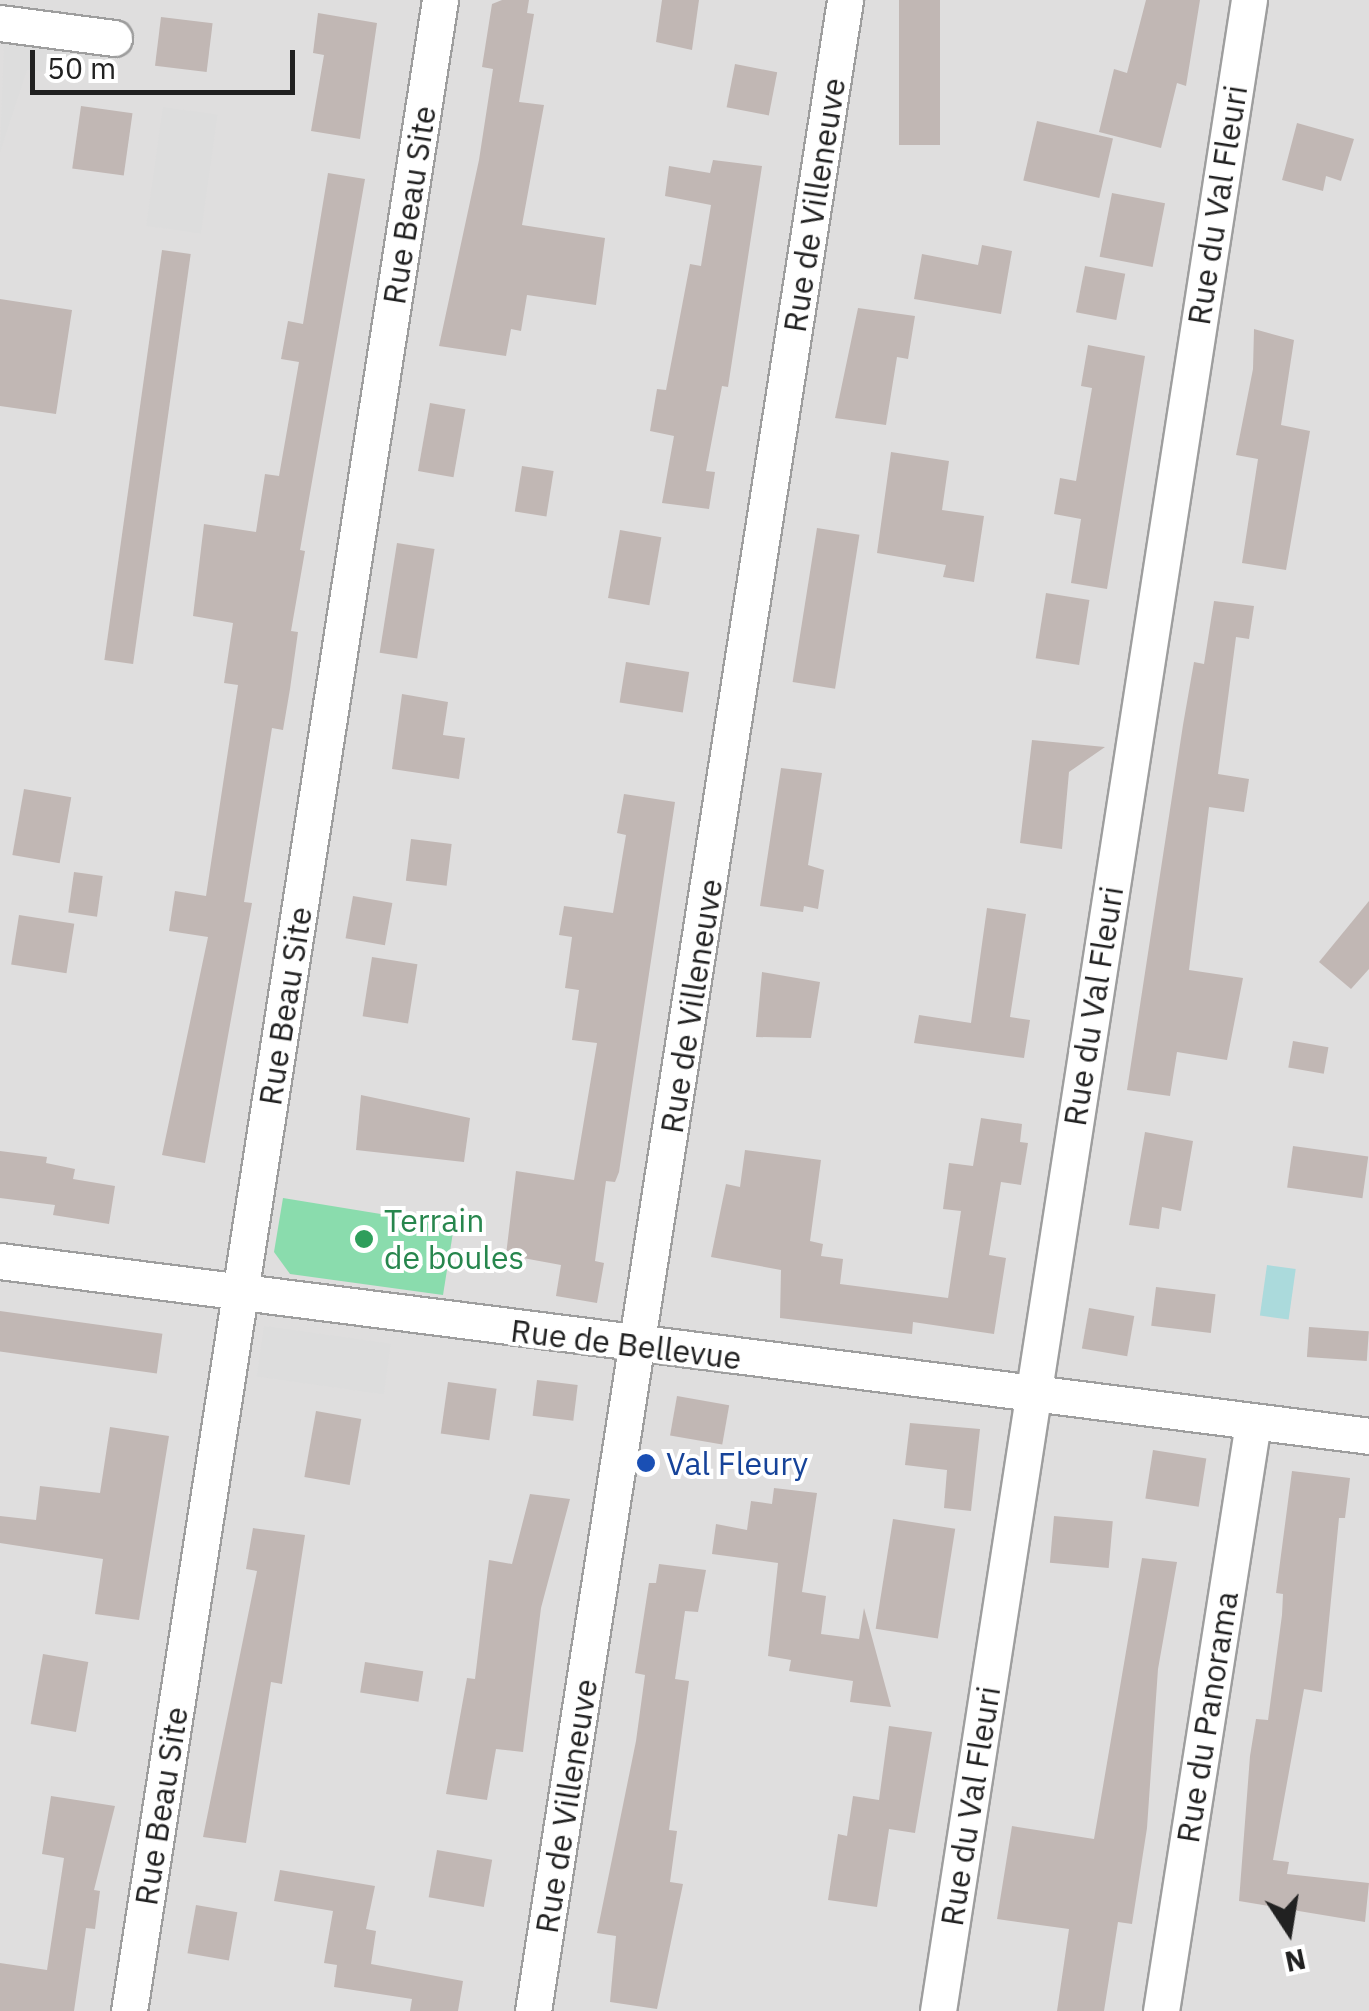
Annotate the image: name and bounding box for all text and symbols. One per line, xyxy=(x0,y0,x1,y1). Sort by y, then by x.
scale bar xyxy=(35,30,300,92)
text: 50 m xyxy=(47,48,116,87)
street label: Rue de Villeneuve xyxy=(775,75,853,335)
street label: Rue du Val Fleuri xyxy=(1179,82,1255,328)
street label: Rue Beau Site xyxy=(374,103,444,307)
street label: Rue de Villeneuve xyxy=(652,876,730,1136)
street label: Rue du Val Fleuri xyxy=(1055,883,1131,1129)
street label: Rue Beau Site xyxy=(250,904,320,1108)
place label: Terrain de boules xyxy=(384,1202,524,1277)
marker: Terrain de boules xyxy=(353,1228,375,1250)
street label: Rue de Bellevue xyxy=(509,1311,743,1377)
place label: Val Fleury xyxy=(666,1444,808,1482)
marker: Val Fleury xyxy=(635,1452,657,1474)
street label: Rue du Panorama xyxy=(1168,1589,1246,1845)
street label: Rue de Villeneuve xyxy=(527,1676,605,1936)
street label: Rue du Val Fleuri xyxy=(932,1683,1008,1929)
street label: Rue Beau Site xyxy=(126,1704,196,1908)
north arrow xyxy=(1239,1881,1339,1981)
text: N xyxy=(1282,1941,1309,1981)

